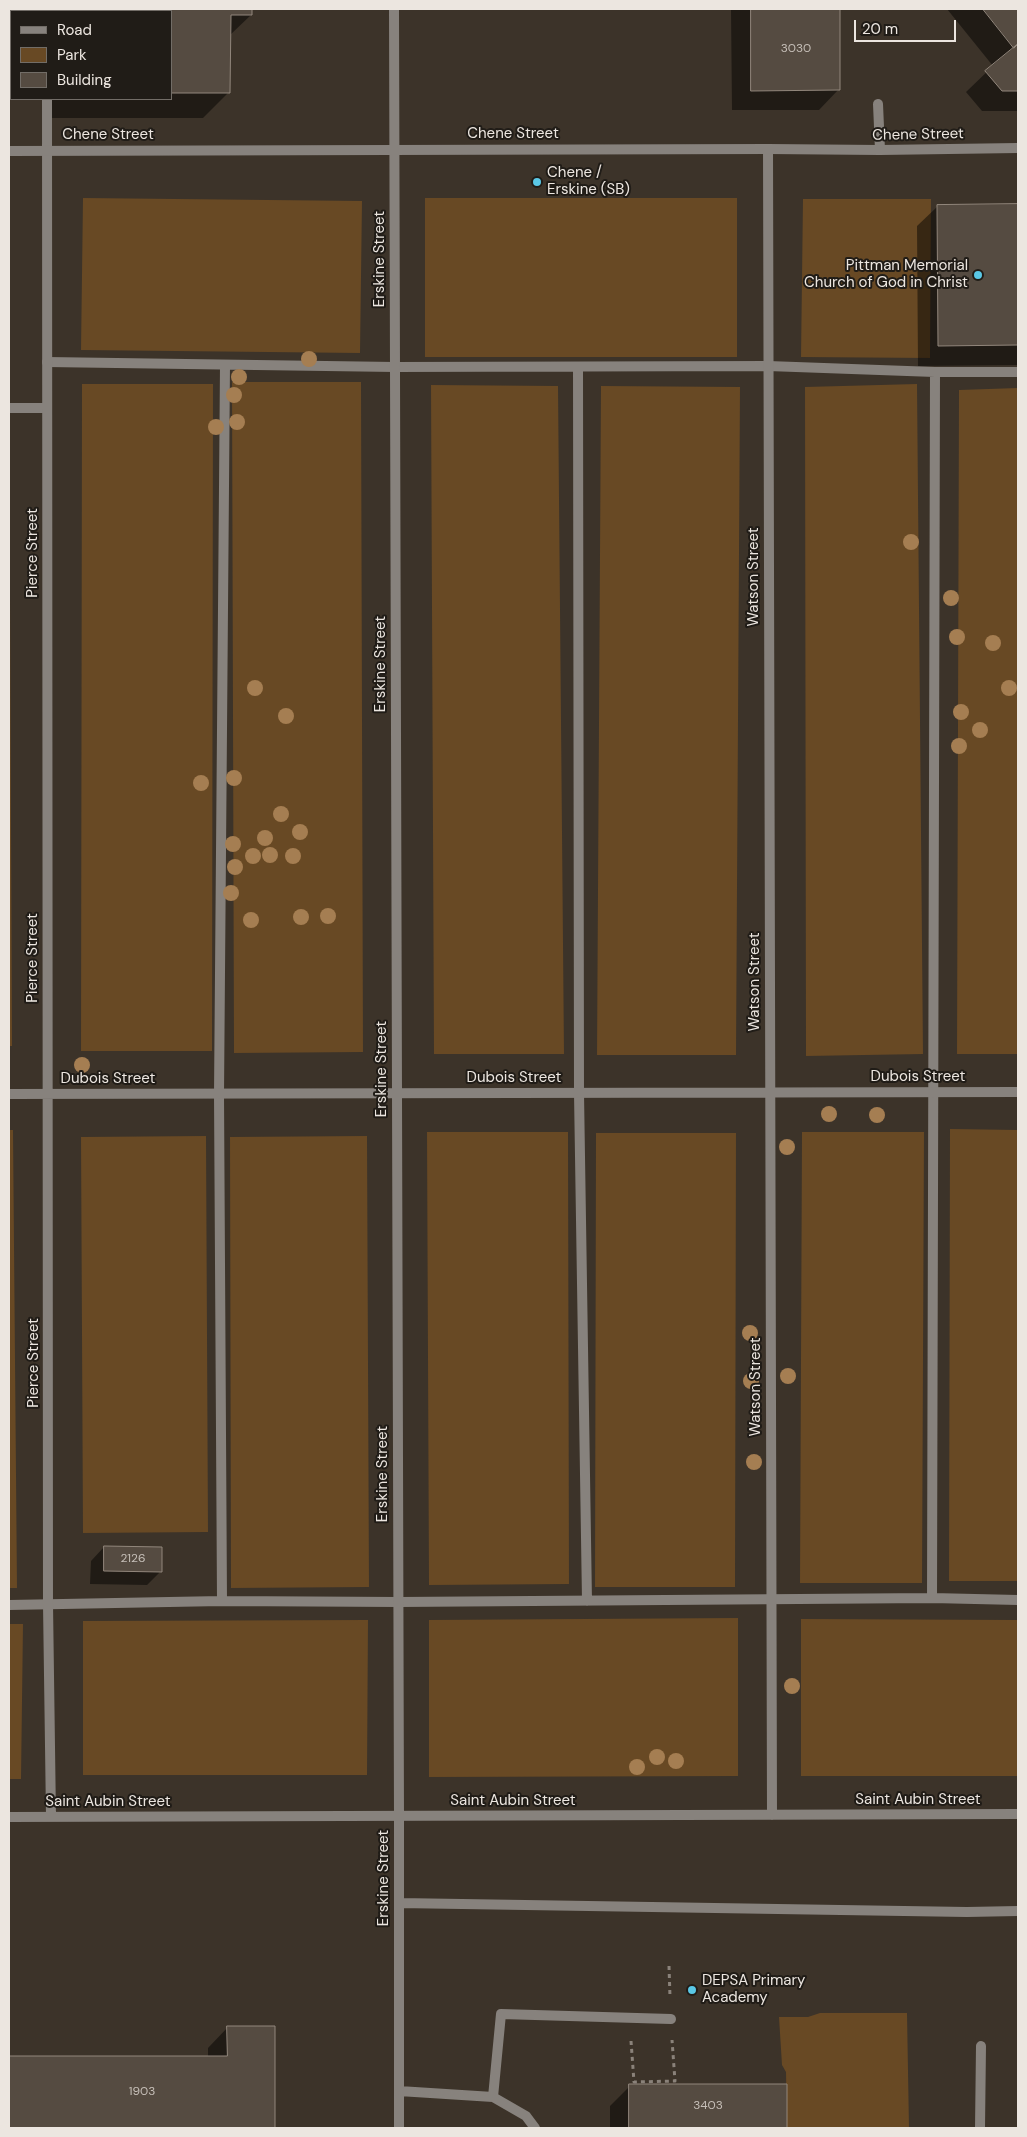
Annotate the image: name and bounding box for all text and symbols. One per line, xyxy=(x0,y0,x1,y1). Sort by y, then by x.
legend xyxy=(10,10,172,100)
scale bar xyxy=(857,10,960,42)
text: 20 m xyxy=(862,19,898,39)
text: Road xyxy=(57,20,92,40)
house number: 3030 xyxy=(781,42,811,56)
text: Park xyxy=(57,45,87,65)
text: Building xyxy=(57,70,112,90)
street label: Chene Street xyxy=(467,125,559,143)
street label: Chene Street xyxy=(872,125,964,145)
street label: Chene Street xyxy=(62,126,154,144)
place label: Chene / Erskine (SB) xyxy=(547,164,630,199)
marker: Chene / Erskine (SB) xyxy=(531,176,543,188)
street label: Erskine Street xyxy=(371,211,389,307)
place label: Pittman Memorial Church of God in Christ xyxy=(804,257,968,292)
marker: Pittman Memorial Church of God in Christ xyxy=(972,269,984,281)
street label: Pierce Street xyxy=(24,508,42,598)
street label: Watson Street xyxy=(745,527,763,627)
street label: Erskine Street xyxy=(372,616,390,712)
street label: Pierce Street xyxy=(24,913,42,1003)
street label: Watson Street xyxy=(746,932,764,1032)
street label: Erskine Street xyxy=(373,1021,391,1117)
street label: Dubois Street xyxy=(871,1068,965,1086)
street label: Dubois Street xyxy=(467,1069,561,1087)
street label: Dubois Street xyxy=(61,1070,155,1088)
street label: Pierce Street xyxy=(25,1318,43,1408)
street label: Watson Street xyxy=(747,1337,765,1437)
street label: Erskine Street xyxy=(374,1426,392,1522)
house number: 2126 xyxy=(120,1552,146,1566)
street label: Saint Aubin Street xyxy=(855,1791,981,1809)
street label: Saint Aubin Street xyxy=(450,1792,576,1810)
street label: Saint Aubin Street xyxy=(45,1793,171,1811)
street label: Erskine Street xyxy=(375,1830,393,1926)
place label: DEPSA Primary Academy xyxy=(702,1972,805,2007)
marker: DEPSA Primary Academy xyxy=(686,1984,698,1996)
house number: 1903 xyxy=(129,2085,155,2099)
house number: 3403 xyxy=(693,2099,723,2113)

